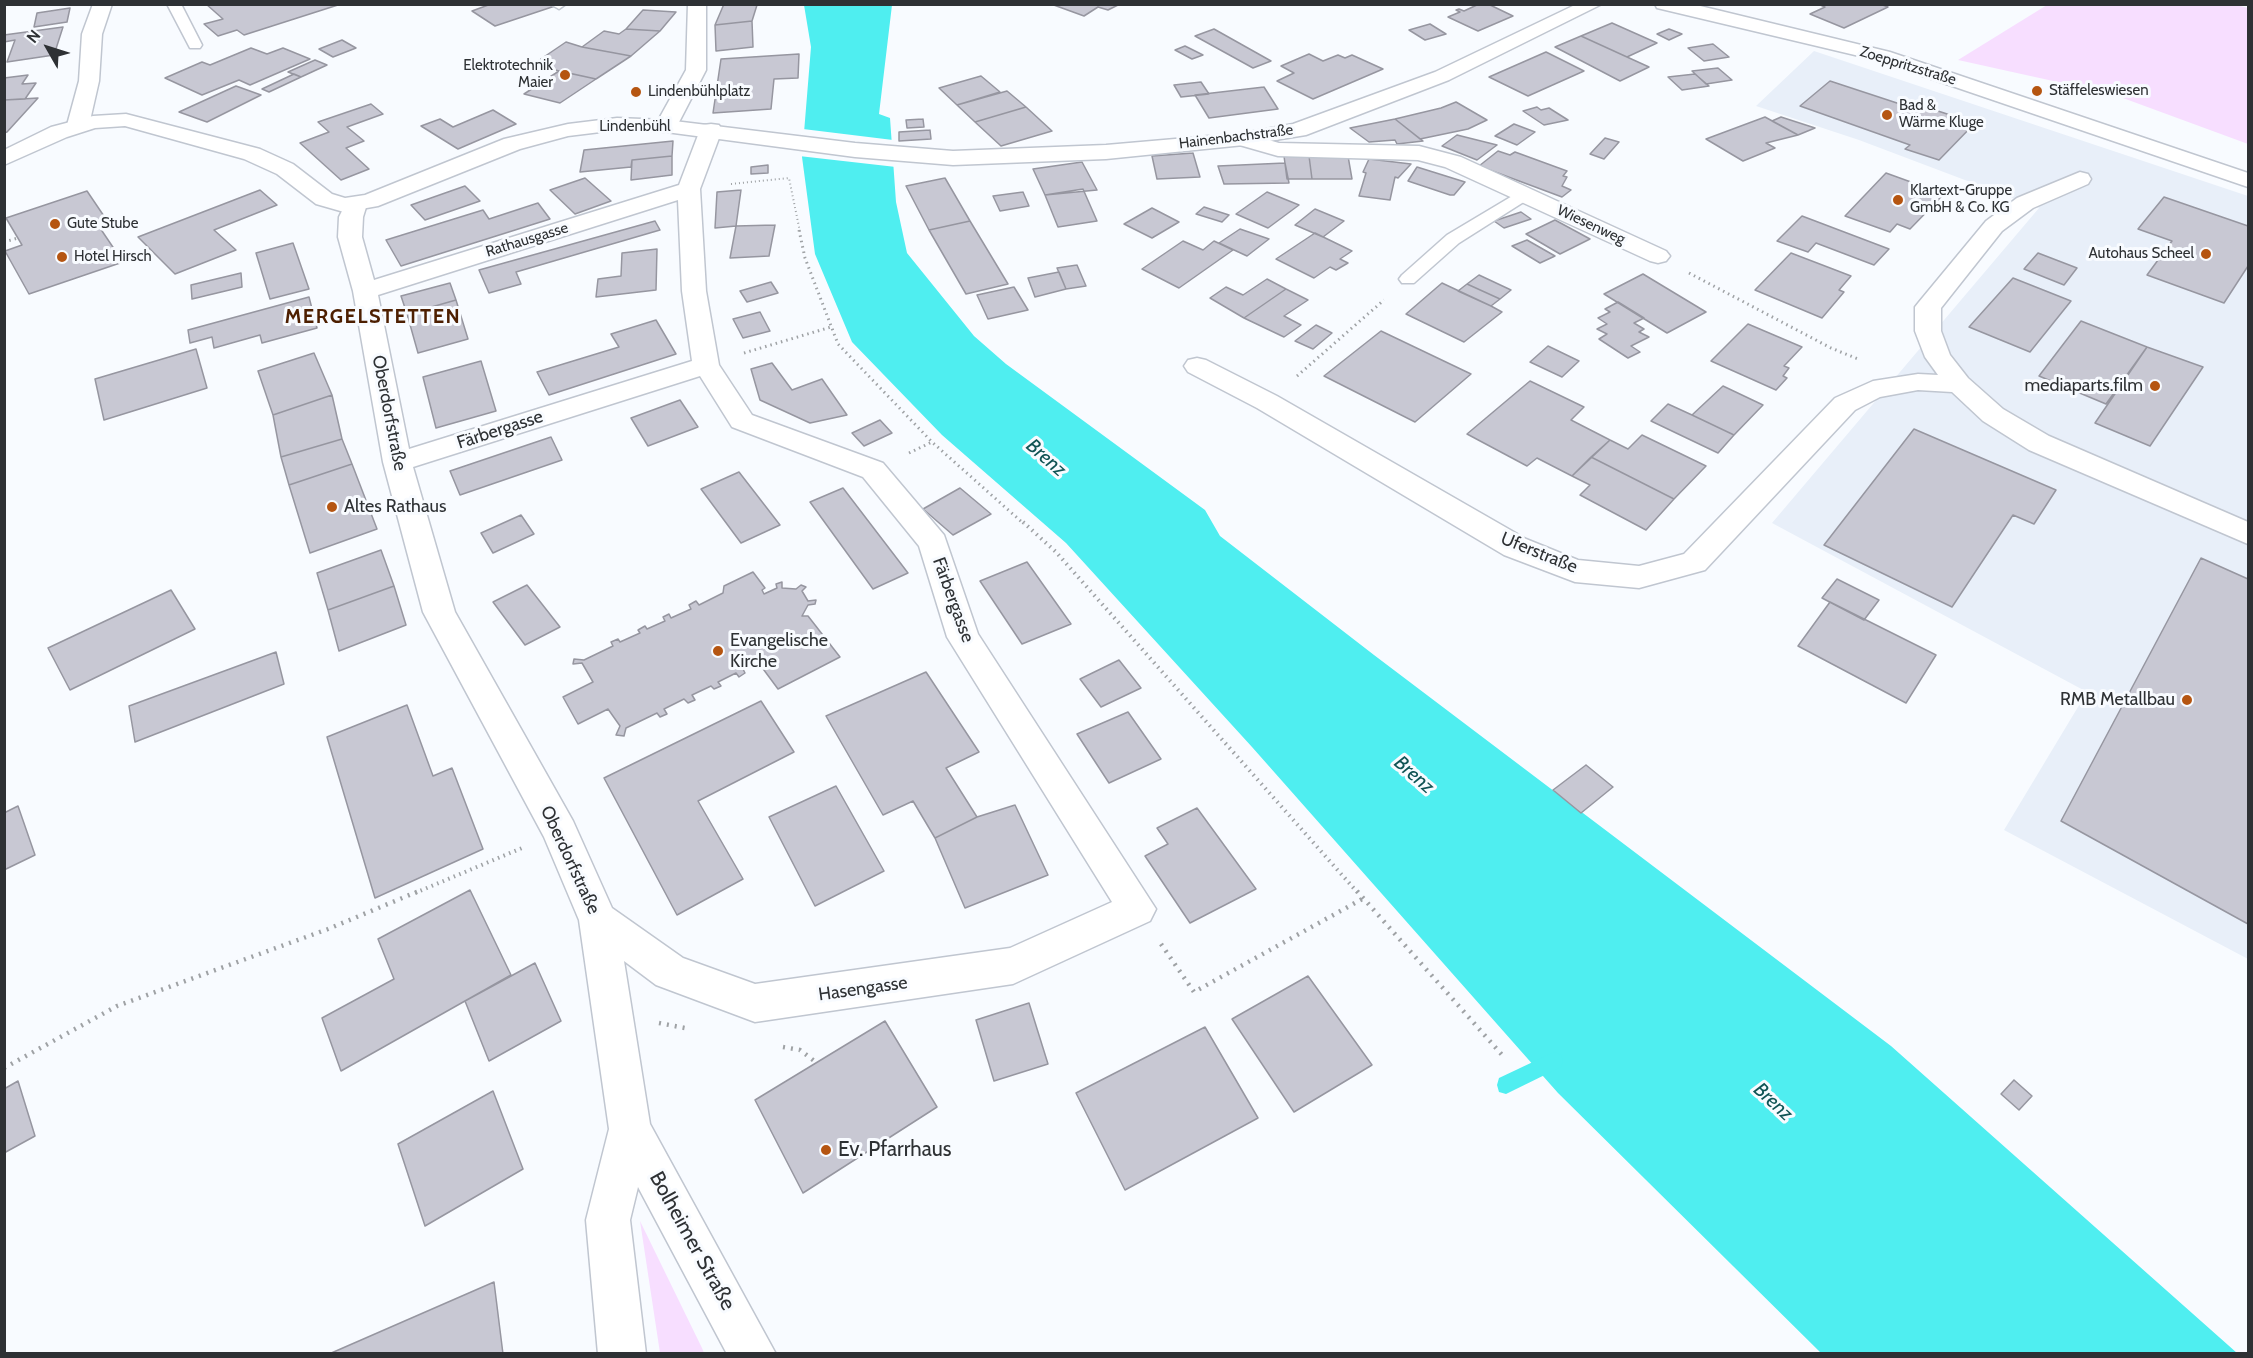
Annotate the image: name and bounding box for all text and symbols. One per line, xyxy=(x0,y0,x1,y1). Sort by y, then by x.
north arrow xyxy=(18,18,78,78)
text: N xyxy=(23,26,45,47)
street label: Zoeppritzstraße xyxy=(1858,43,1958,89)
place label: Elektrotechnik Maier xyxy=(463,57,553,92)
marker: Elektrotechnik Maier xyxy=(558,68,572,82)
place label: Stäffeleswiesen xyxy=(2049,82,2149,100)
place label: Lindenbühlplatz xyxy=(648,83,750,101)
marker: Stäffeleswiesen xyxy=(2030,84,2044,98)
marker: Lindenbühlplatz xyxy=(629,85,643,99)
place label: Bad & Wärme Kluge xyxy=(1899,97,1984,132)
marker: Bad & Wärme Kluge xyxy=(1880,108,1894,122)
street label: Lindenbühl xyxy=(599,118,671,136)
street label: Hainenbachstraße xyxy=(1178,121,1294,153)
place label: Klartext-Gruppe GmbH & Co. KG xyxy=(1910,182,2012,217)
marker: Klartext-Gruppe GmbH & Co. KG xyxy=(1891,193,1905,207)
street label: Wiesenweg xyxy=(1554,201,1628,249)
place label: Gute Stube xyxy=(67,215,138,233)
marker: Gute Stube xyxy=(48,217,62,231)
street label: Rathausgasse xyxy=(484,219,570,261)
place label: Autohaus Scheel xyxy=(2088,245,2194,263)
marker: Autohaus Scheel xyxy=(2199,247,2213,261)
place label: Hotel Hirsch xyxy=(74,248,152,266)
marker: Hotel Hirsch xyxy=(55,250,69,264)
district label: MERGELSTETTEN xyxy=(285,305,461,329)
street label: Oberdorfstraße xyxy=(367,353,411,473)
place label: mediaparts.film xyxy=(2024,375,2143,397)
marker: mediaparts.film xyxy=(2148,379,2162,393)
street label: Färbergasse xyxy=(454,406,546,454)
water label: Brenz xyxy=(1021,434,1071,482)
place label: Altes Rathaus xyxy=(344,496,446,518)
marker: Altes Rathaus xyxy=(325,500,339,514)
street label: Uferstraße xyxy=(1497,528,1581,578)
street label: Färbergasse xyxy=(928,554,978,646)
place label: Evangelische Kirche xyxy=(730,630,828,672)
marker: Evangelische Kirche xyxy=(711,644,725,658)
place label: RMB Metallbau xyxy=(2060,689,2175,711)
marker: RMB Metallbau xyxy=(2180,693,2194,707)
water label: Brenz xyxy=(1389,751,1439,799)
street label: Oberdorfstraße xyxy=(535,802,605,918)
street label: Hasengasse xyxy=(817,972,909,1006)
water label: Brenz xyxy=(1748,1078,1798,1126)
place label: Ev. Pfarrhaus xyxy=(838,1137,952,1163)
marker: Ev. Pfarrhaus xyxy=(819,1143,833,1157)
street label: Bolheimer Straße xyxy=(644,1167,740,1315)

